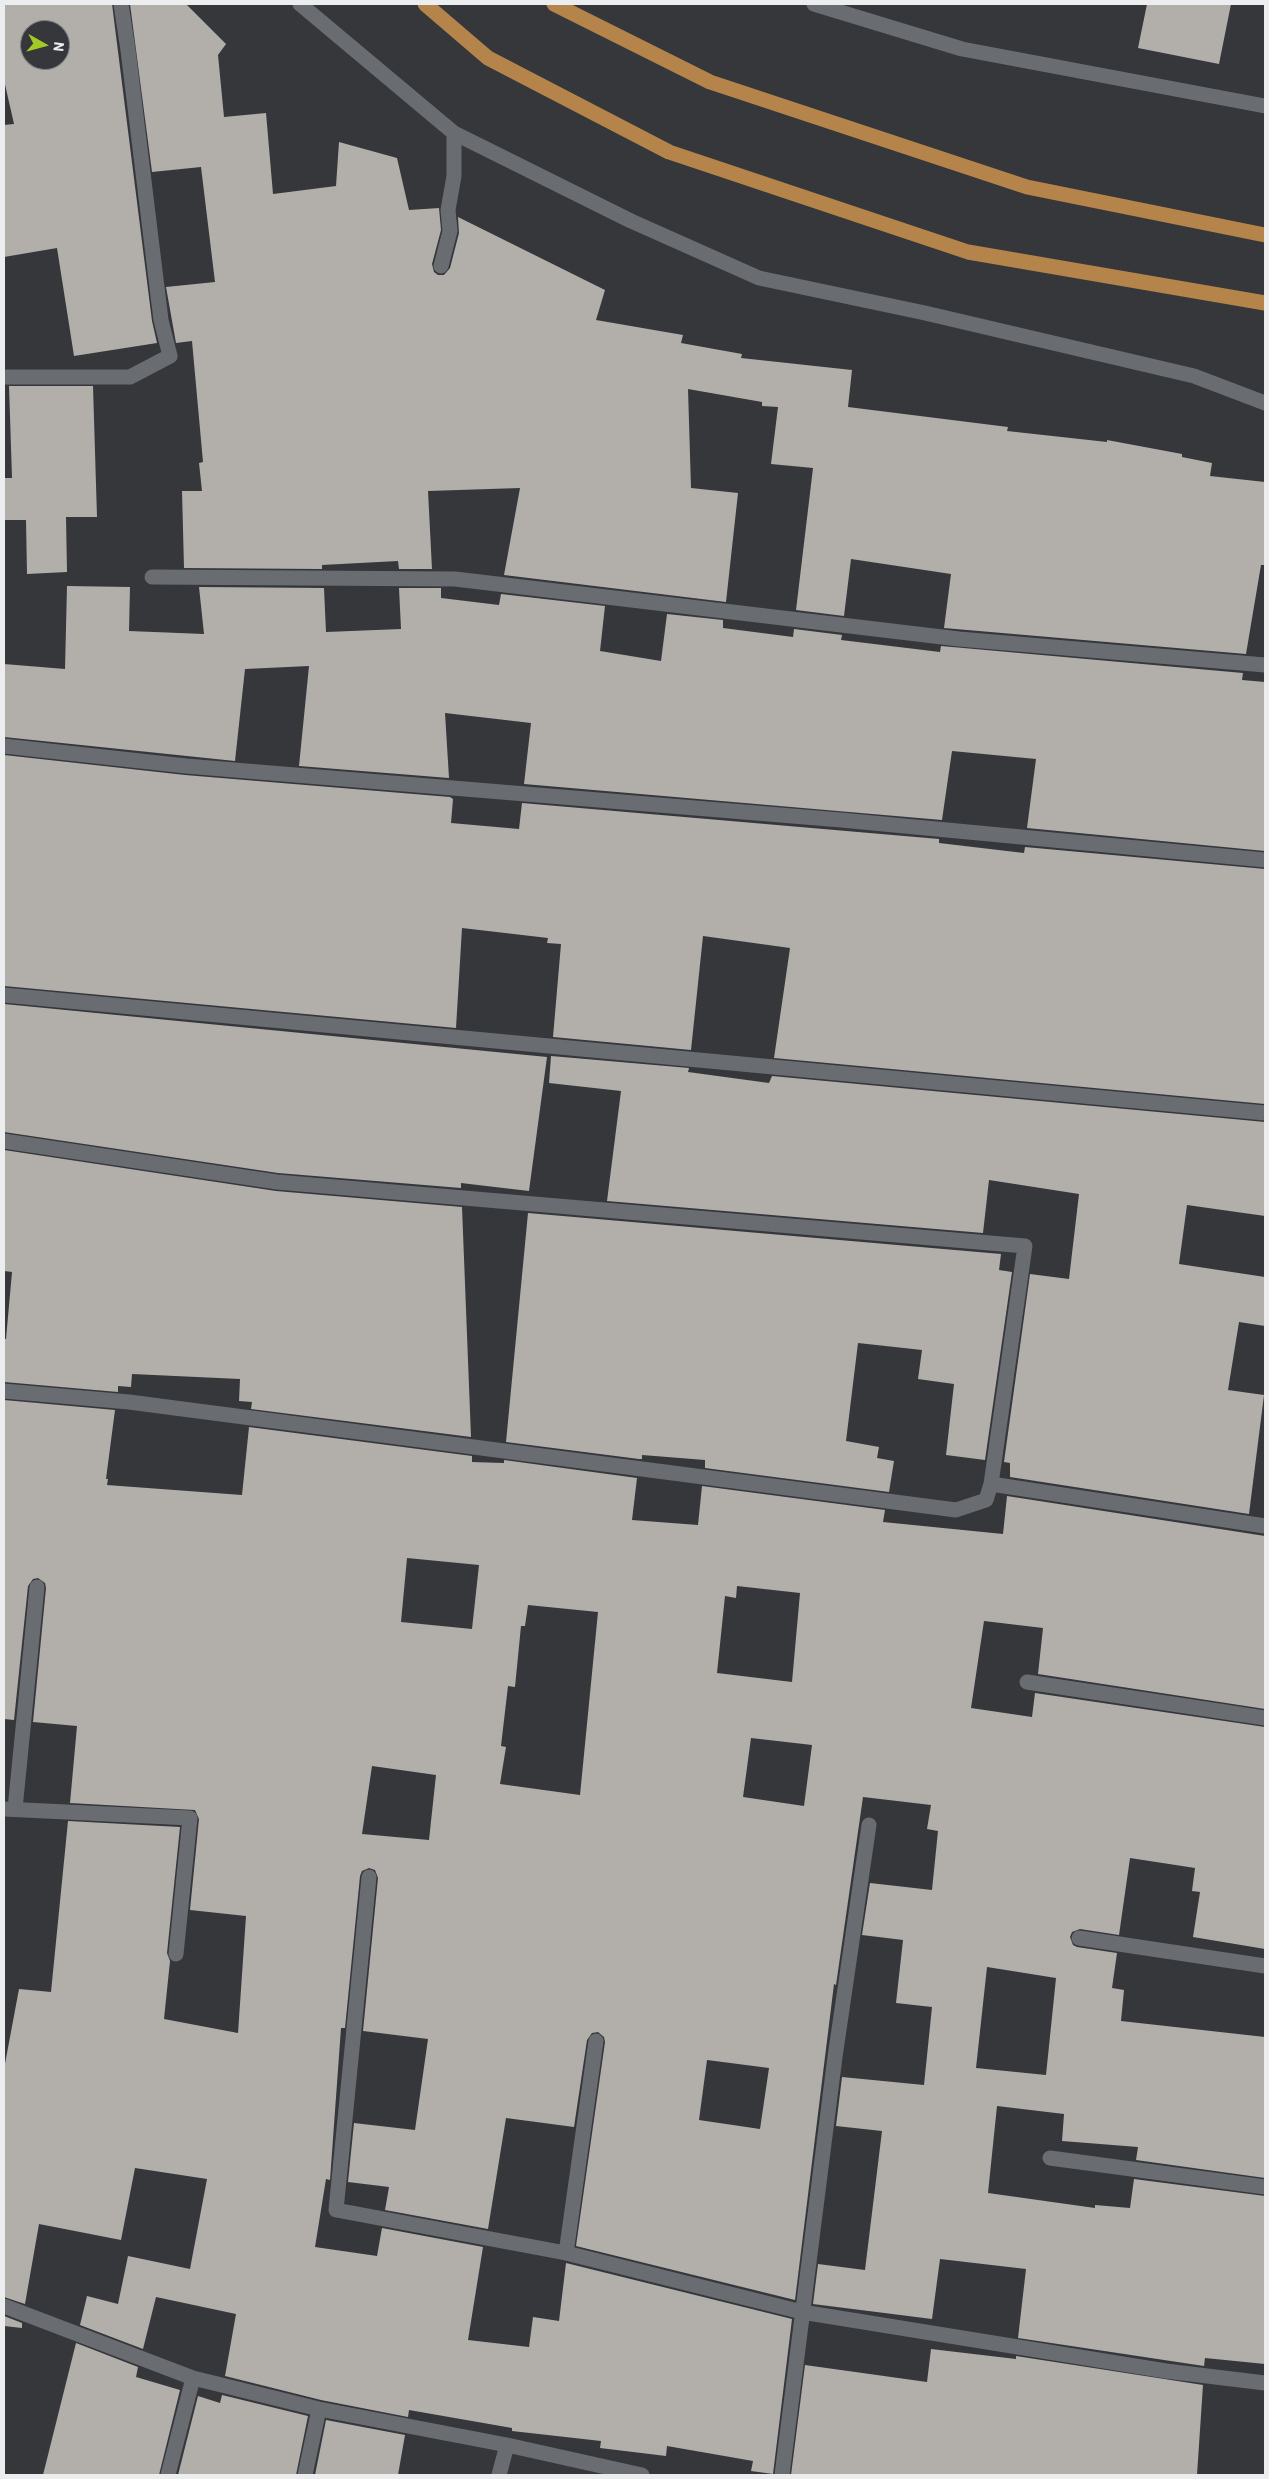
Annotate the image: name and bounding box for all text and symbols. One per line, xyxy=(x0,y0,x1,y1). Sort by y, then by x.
north arrow xyxy=(20,20,70,70)
text: N xyxy=(50,41,68,52)

